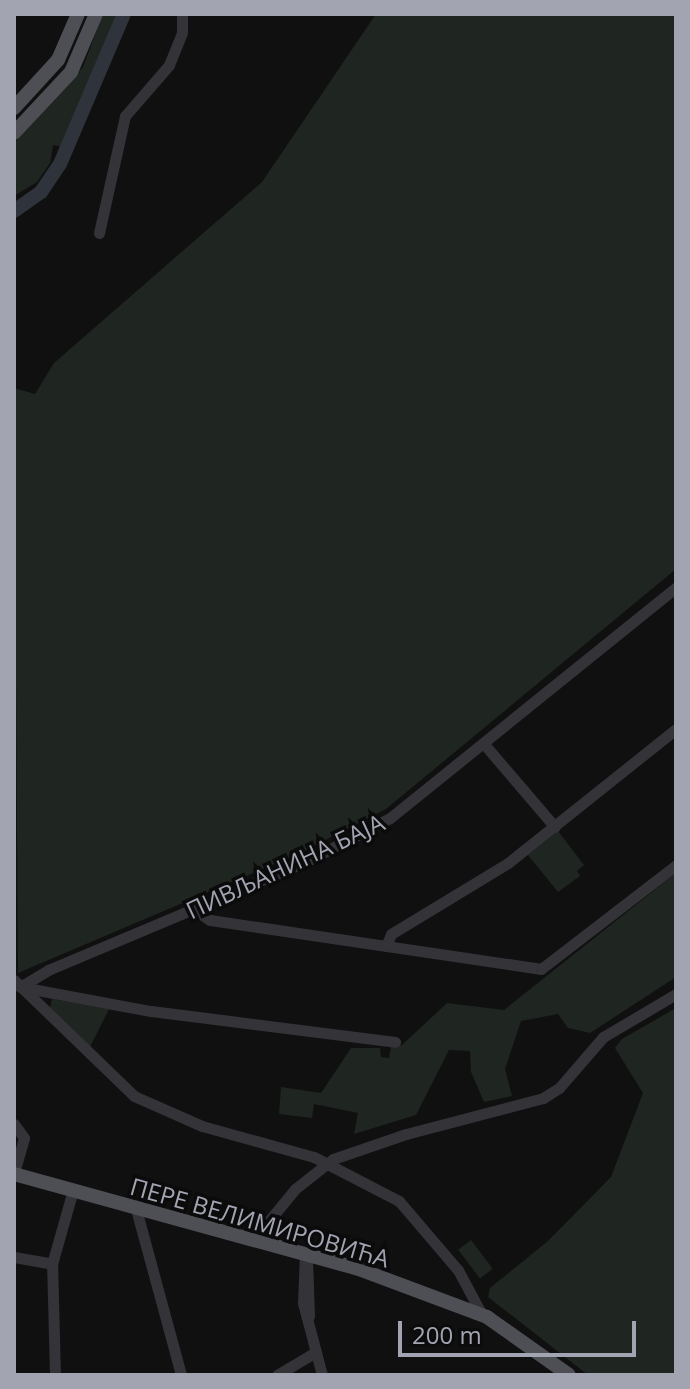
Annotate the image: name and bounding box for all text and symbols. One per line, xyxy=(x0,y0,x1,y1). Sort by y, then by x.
street label: ПИВЉАНИНА БАЈА xyxy=(181,807,389,925)
street label: ПЕРЕ ВЕЛИМИРОВИЋА xyxy=(127,1171,393,1273)
scale bar xyxy=(402,1305,640,1355)
text: 200 m xyxy=(412,1318,482,1351)

